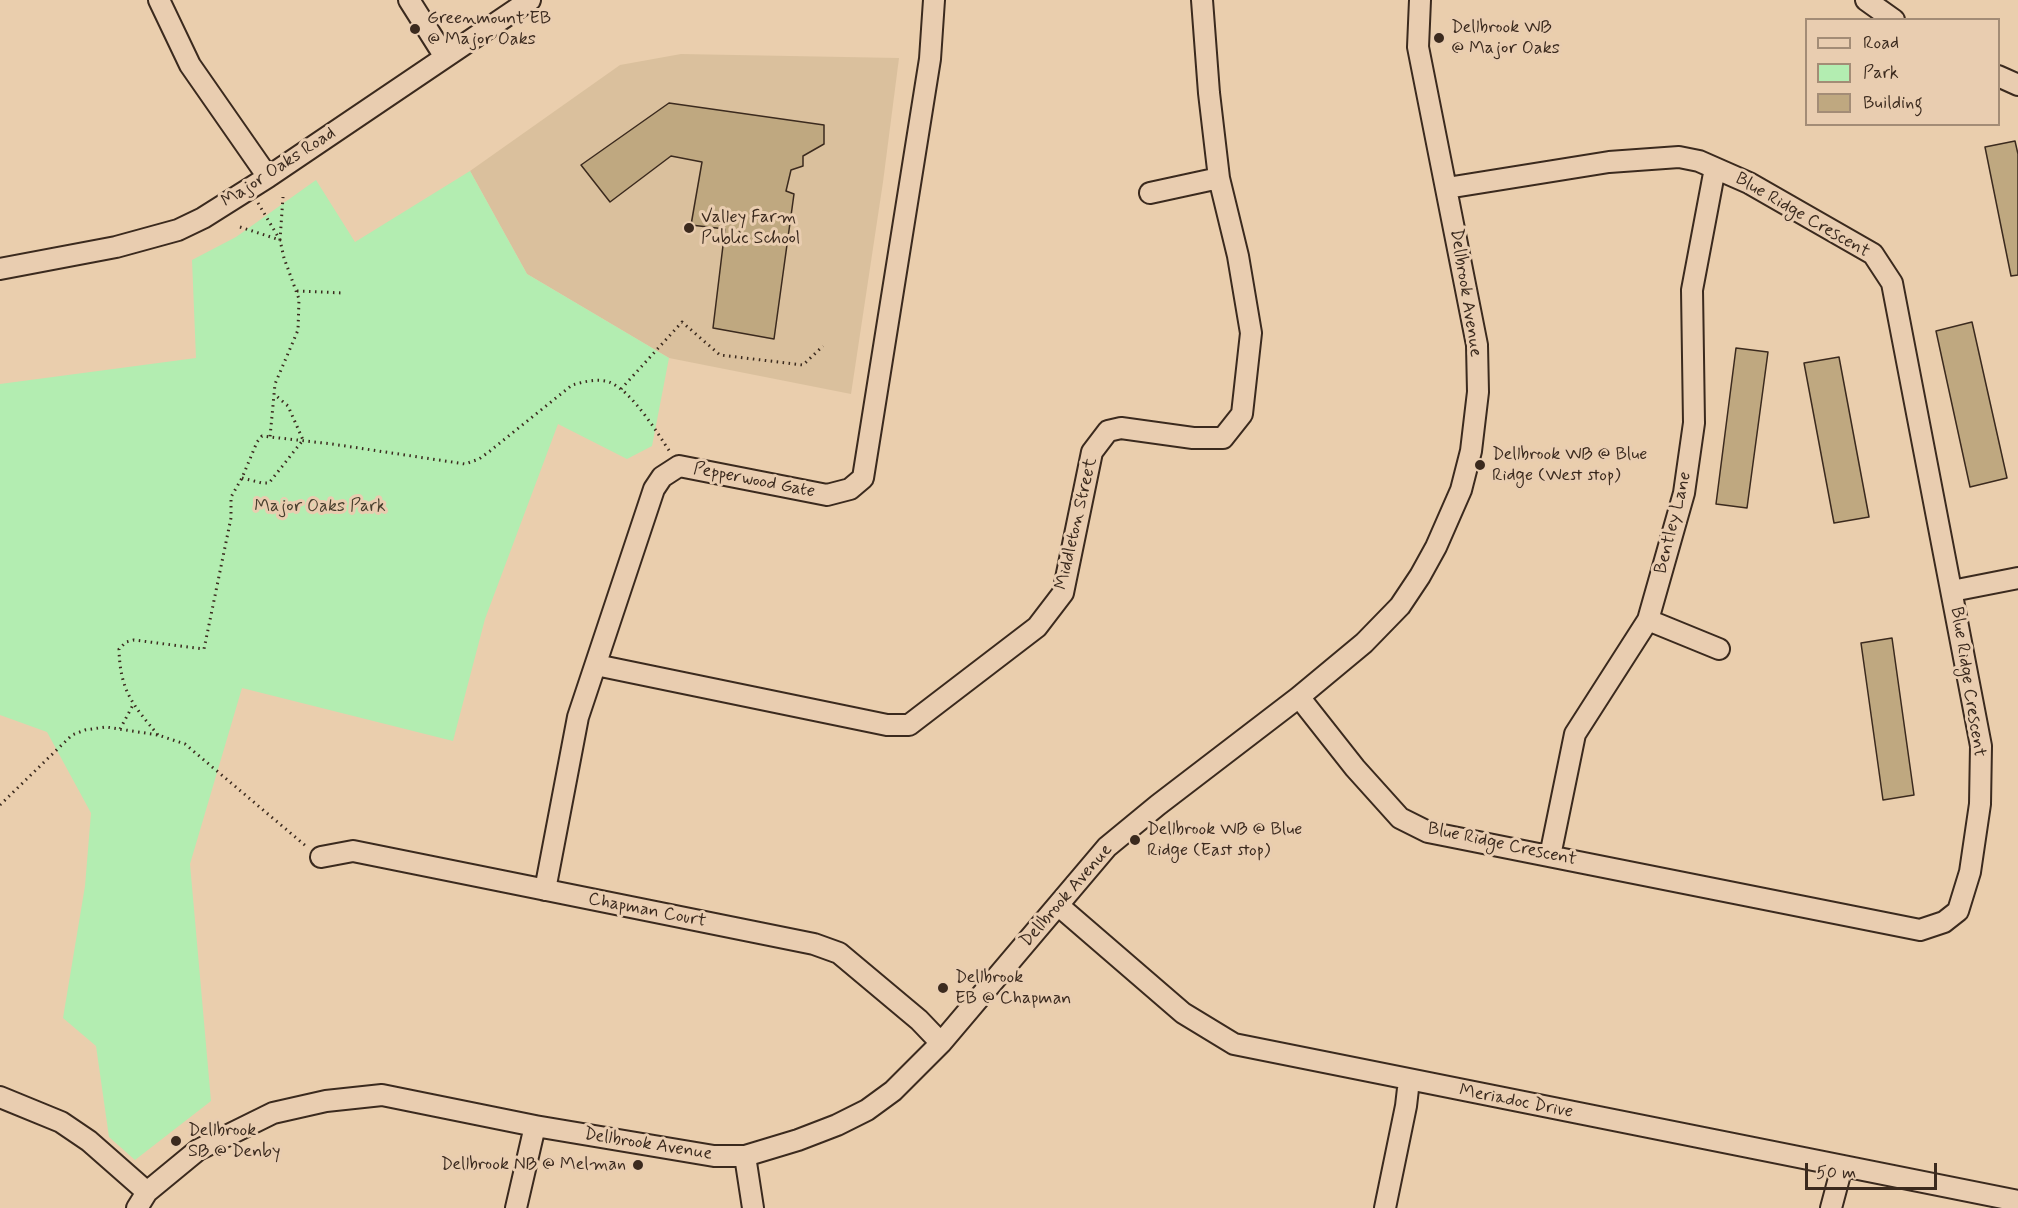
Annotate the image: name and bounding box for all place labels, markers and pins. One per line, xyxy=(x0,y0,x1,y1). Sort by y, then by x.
place label: Greenmount EB @ Major Oaks xyxy=(427,8,551,50)
place label: Dellbrook WB @ Major Oaks xyxy=(1451,17,1560,60)
marker: Greenmount EB @ Major Oaks xyxy=(408,22,422,36)
marker: Dellbrook WB @ Major Oaks xyxy=(1432,31,1446,45)
place label: Valley Farm Public School xyxy=(701,207,800,250)
marker: Valley Farm Public School xyxy=(682,221,696,235)
place label: Dellbrook WB @ Blue Ridge (West stop) xyxy=(1492,444,1647,486)
marker: Dellbrook WB @ Blue Ridge (West stop) xyxy=(1473,458,1487,472)
place label: Dellbrook WB @ Blue Ridge (East stop) xyxy=(1147,819,1302,862)
marker: Dellbrook WB @ Blue Ridge (East stop) xyxy=(1128,833,1142,847)
place label: Dellbrook EB @ Chapman xyxy=(955,967,1071,1010)
marker: Dellbrook EB @ Chapman xyxy=(936,981,950,995)
place label: Dellbrook SB @ Denby xyxy=(188,1120,281,1162)
marker: Dellbrook SB @ Denby xyxy=(169,1134,183,1148)
place label: Dellbrook NB @ Melman xyxy=(441,1154,626,1176)
marker: Dellbrook NB @ Melman xyxy=(631,1158,645,1172)

